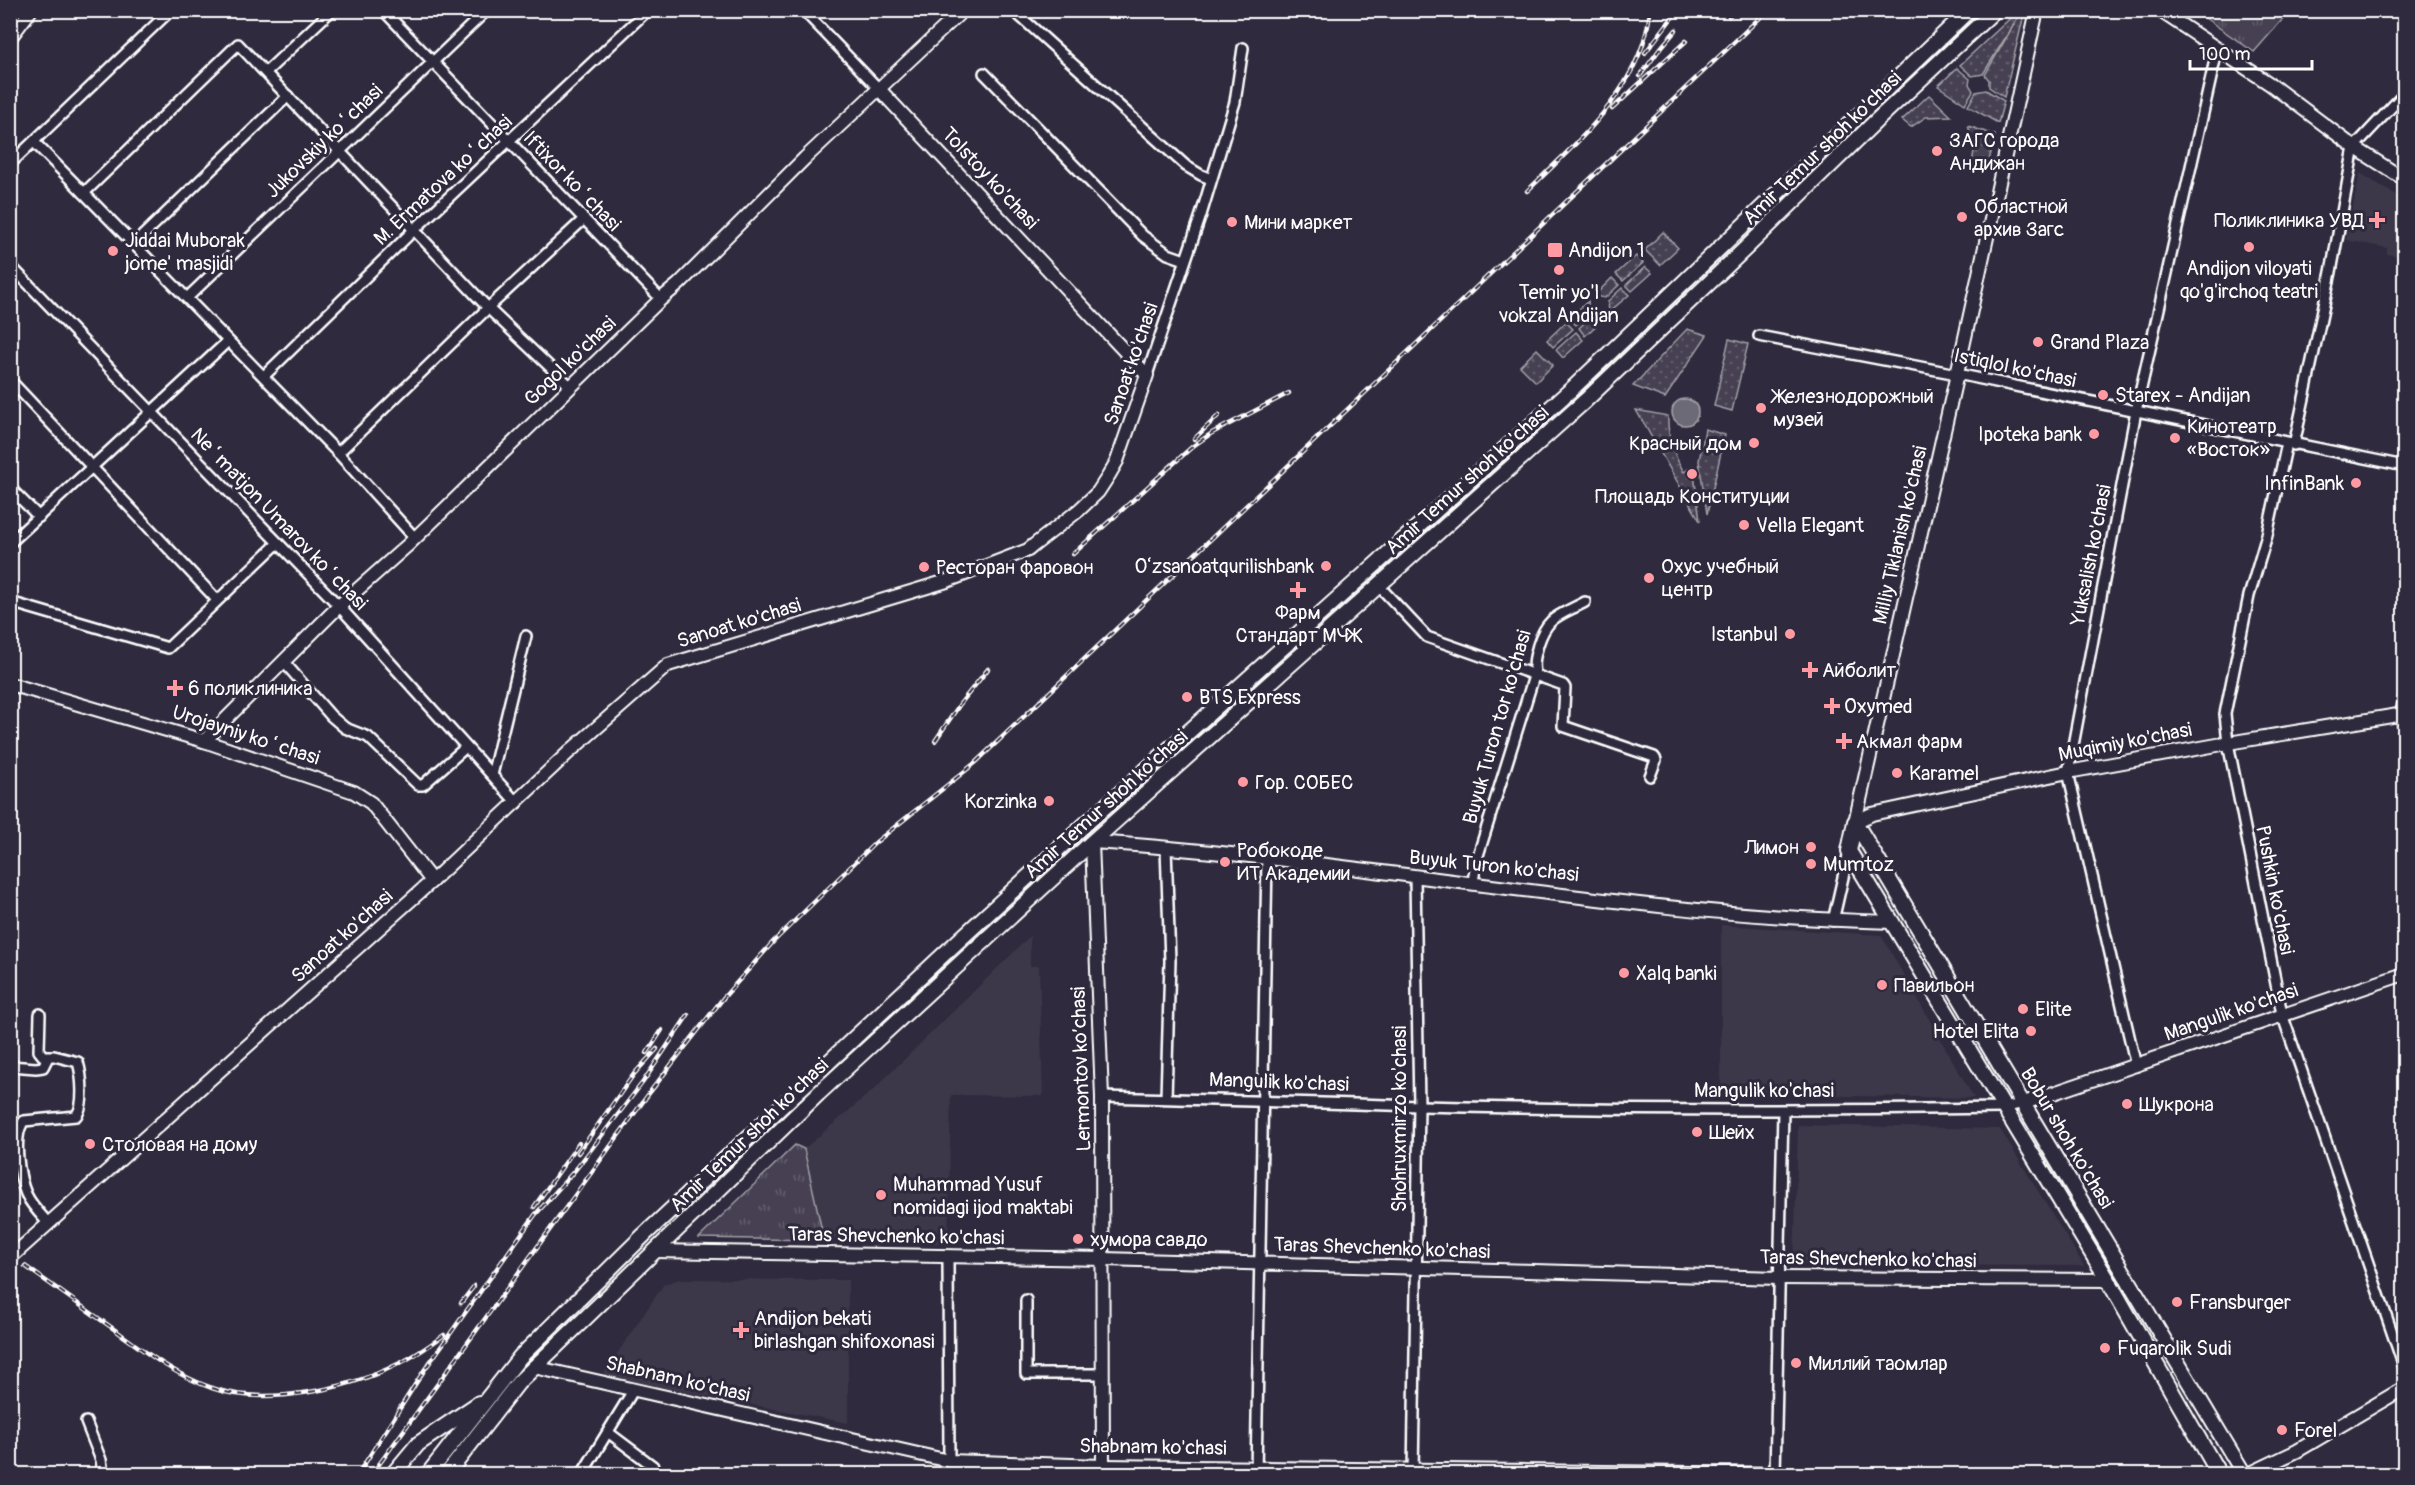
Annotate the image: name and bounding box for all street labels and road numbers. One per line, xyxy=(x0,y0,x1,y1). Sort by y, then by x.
street label: Amir Temur shoh ko'chasi xyxy=(1737,66,1907,230)
street label: Jukovskiy koʻchasi xyxy=(260,79,388,203)
street label: M. Ermatova koʻchasi xyxy=(369,109,517,251)
street label: Tolstoy ko'chasi xyxy=(936,122,1044,234)
street label: Iftixor koʻchasi xyxy=(518,126,626,236)
street label: Sanoat ko'chasi xyxy=(1098,299,1164,429)
street label: Gogol ko'chasi xyxy=(519,311,621,411)
street label: Istiqlol ko'chasi xyxy=(1951,343,2079,393)
street label: Amir Temur shoh ko'chasi xyxy=(1380,400,1554,560)
street label: Neʻmatjon Umarov koʻchasi xyxy=(185,422,373,616)
street label: Milliy Tiklanish ko'chasi xyxy=(1867,443,1933,627)
street label: Yuksalish ko'chasi xyxy=(2065,482,2117,629)
street label: Sanoat ko'chasi xyxy=(674,592,804,654)
street label: Buyuk Turon tor ko'chasi xyxy=(1457,627,1537,827)
street label: Urоjayniy koʻchasi xyxy=(169,699,323,771)
street label: Muqimiy ko'chasi xyxy=(2056,717,2194,767)
street label: Amir Temur shoh ko'chasi xyxy=(1019,724,1193,884)
street label: Pushkin ko'chasi xyxy=(2250,823,2300,957)
street label: Buyuk Turon ko'chasi xyxy=(1408,845,1580,887)
street label: Sanoat ko'chasi xyxy=(286,884,398,988)
street label: Mangulik ko'chasi xyxy=(2161,977,2301,1047)
street label: Lermontov ko’chasi xyxy=(1066,986,1096,1152)
street label: Shohruxmirzo ko'chasi xyxy=(1387,1026,1412,1212)
street label: Amir Temur shoh ko'chasi xyxy=(664,1053,834,1217)
street label: Bobur shoh ko'chasi xyxy=(2015,1063,2119,1213)
street label: Mangulik ko'chasi xyxy=(1209,1067,1349,1097)
street label: Mangulik ko'chasi xyxy=(1694,1078,1834,1103)
street label: Taras Shevchenko ko'chasi xyxy=(787,1222,1005,1250)
street label: Taras Shevchenko ko'chasi xyxy=(1273,1232,1491,1264)
street label: Taras Shevchenko ko'chasi xyxy=(1759,1245,1977,1273)
street label: Shabnam ko'chasi xyxy=(603,1350,753,1408)
street label: Shabnam ko'chasi xyxy=(1079,1433,1227,1461)

